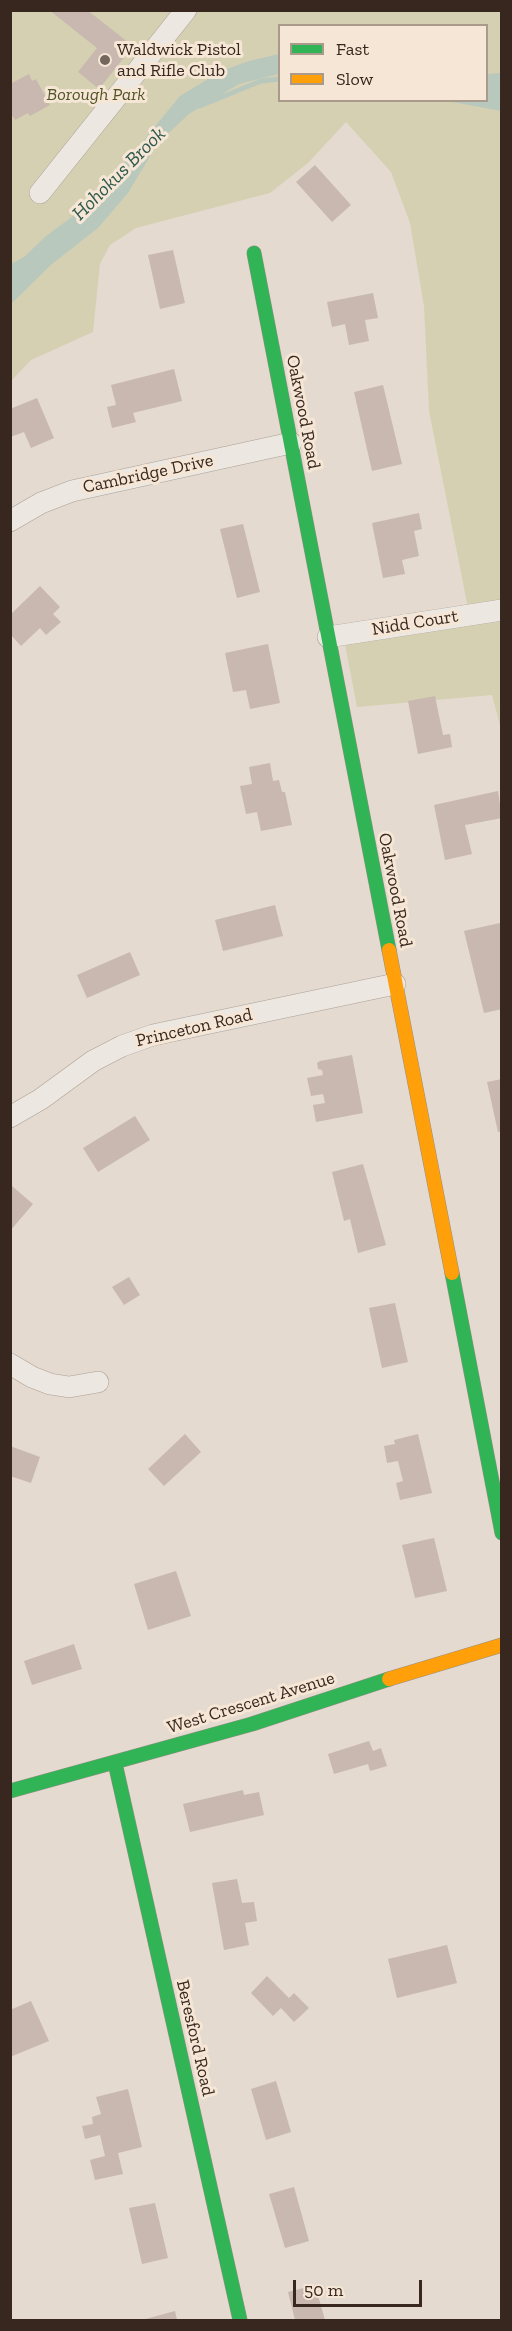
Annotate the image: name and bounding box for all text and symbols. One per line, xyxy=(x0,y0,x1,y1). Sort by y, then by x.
legend xyxy=(278,24,488,102)
text: Fast xyxy=(336,38,369,60)
place label: Waldwick Pistol and Rifle Club xyxy=(117,39,241,82)
marker: Waldwick Pistol and Rifle Club xyxy=(98,53,112,67)
text: Slow xyxy=(336,68,373,90)
park label: Borough Park xyxy=(47,84,145,106)
water label: Hohokus Brook xyxy=(67,122,171,226)
street label: Oakwood Road xyxy=(281,353,325,471)
street label: Cambridge Drive xyxy=(81,450,215,498)
street label: Nidd Court xyxy=(370,606,460,640)
street label: Oakwood Road xyxy=(373,831,417,949)
street label: Princeton Road xyxy=(134,1004,254,1052)
street label: West Crescent Avenue xyxy=(165,1667,337,1739)
street label: Beresford Road xyxy=(171,1978,219,2098)
scale bar xyxy=(296,2268,425,2306)
text: 50 m xyxy=(304,2279,343,2301)

